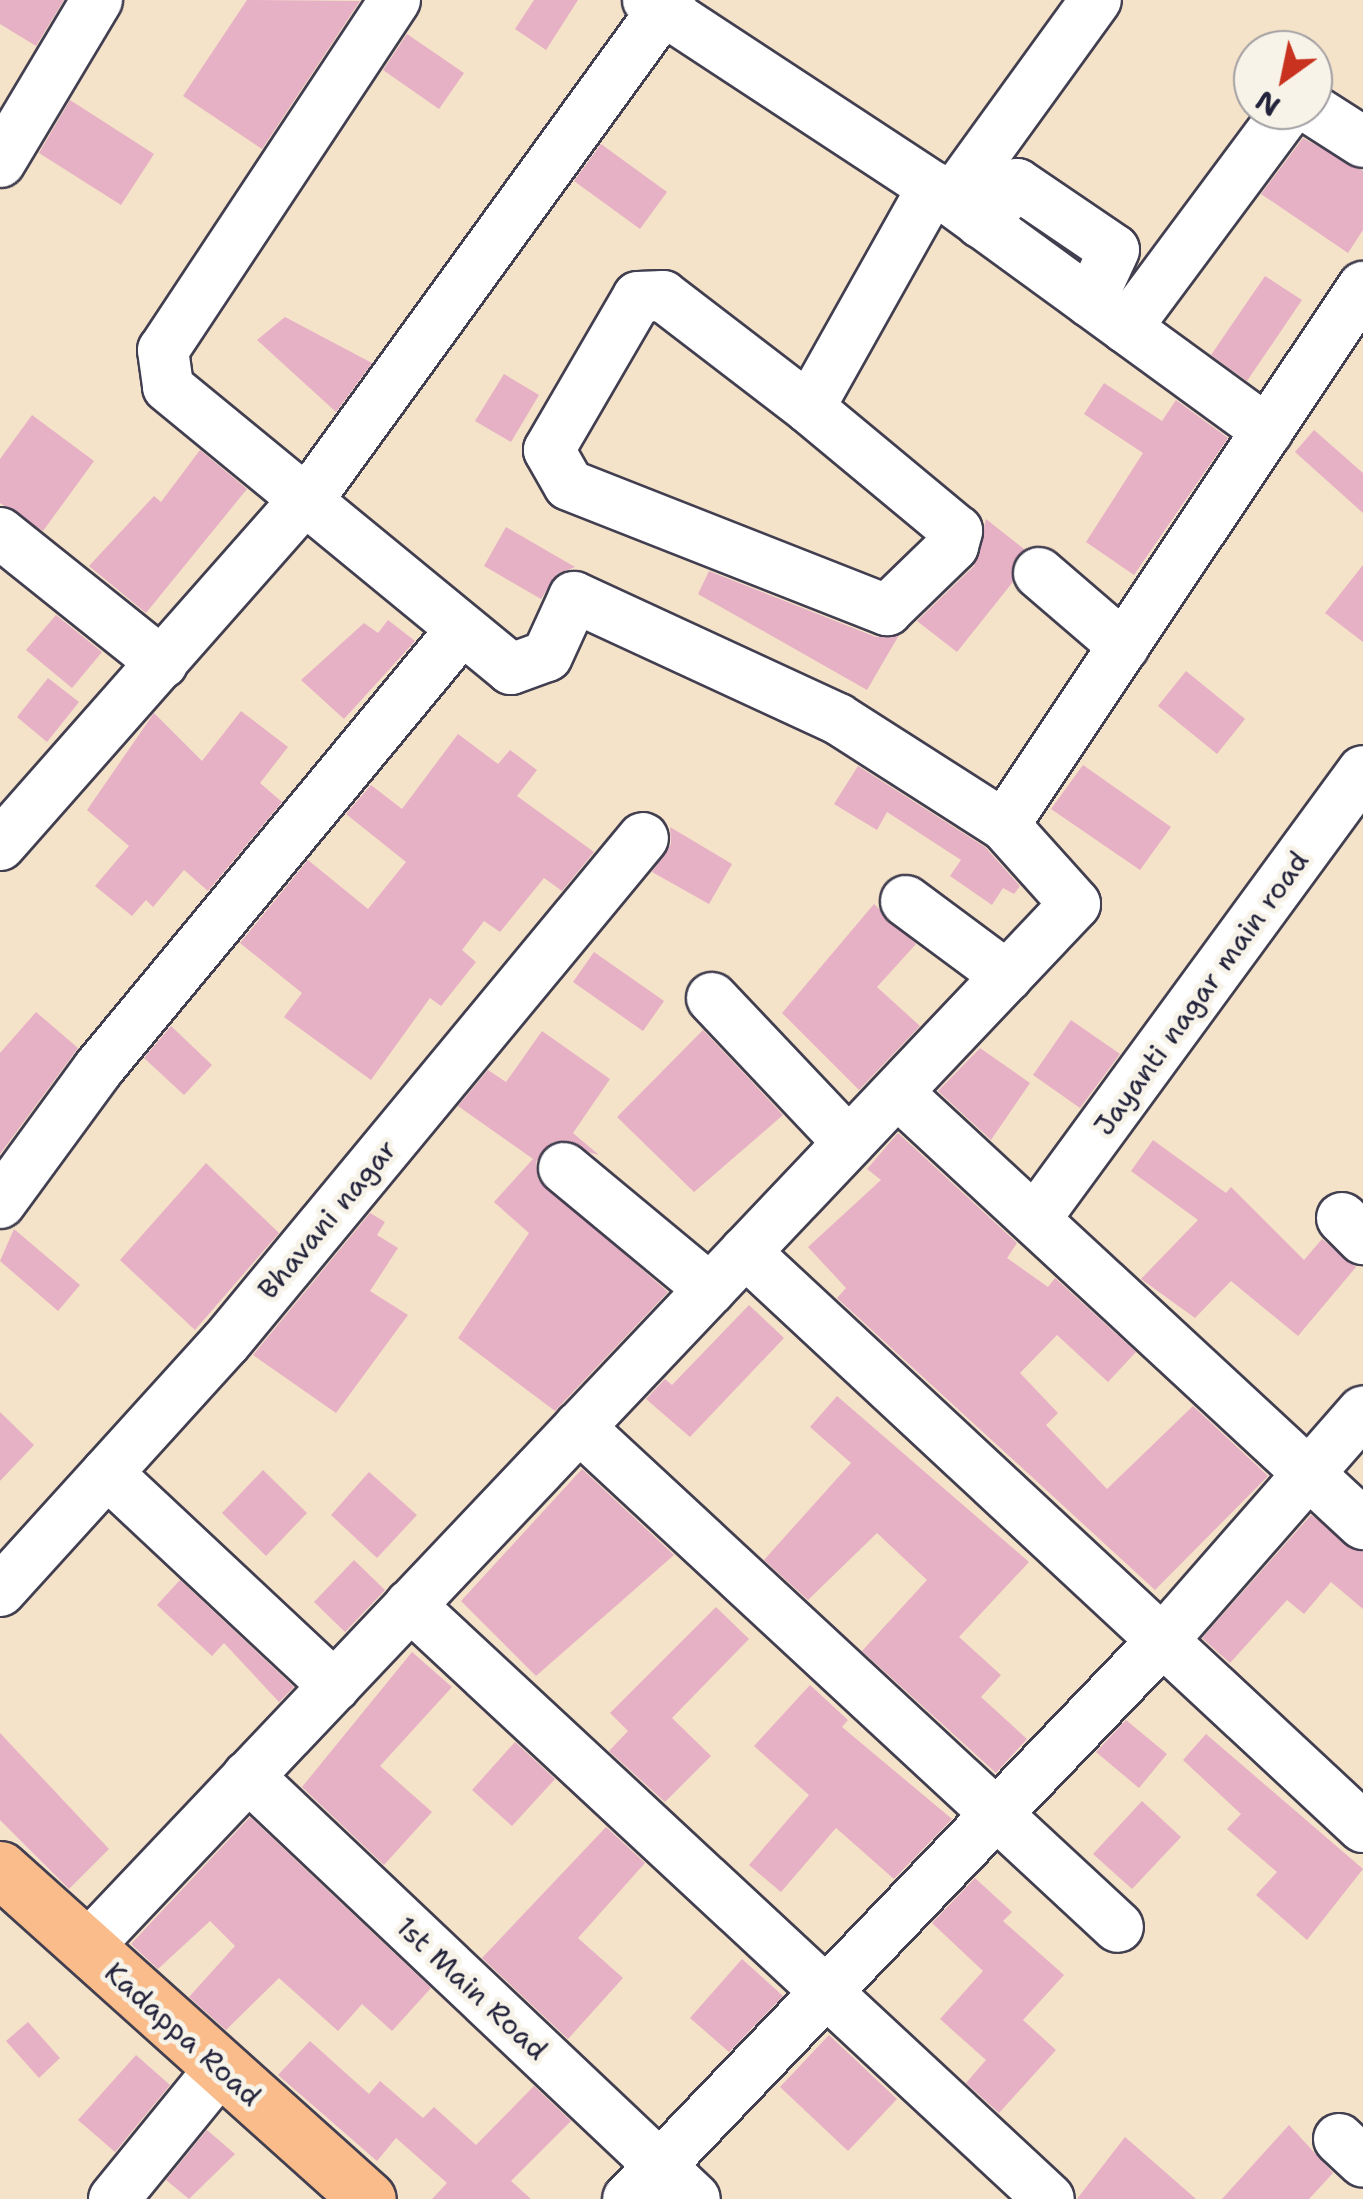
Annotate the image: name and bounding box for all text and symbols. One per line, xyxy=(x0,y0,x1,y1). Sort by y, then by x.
north arrow xyxy=(1233,30,1333,130)
text: N xyxy=(1248,82,1287,125)
street label: Jayanti nagar main road xyxy=(1087,844,1315,1142)
street label: Bhavani nagar xyxy=(251,1133,403,1305)
street label: 1st Main Road xyxy=(389,1909,555,2067)
street label: Kadappa Road xyxy=(98,1955,268,2113)

